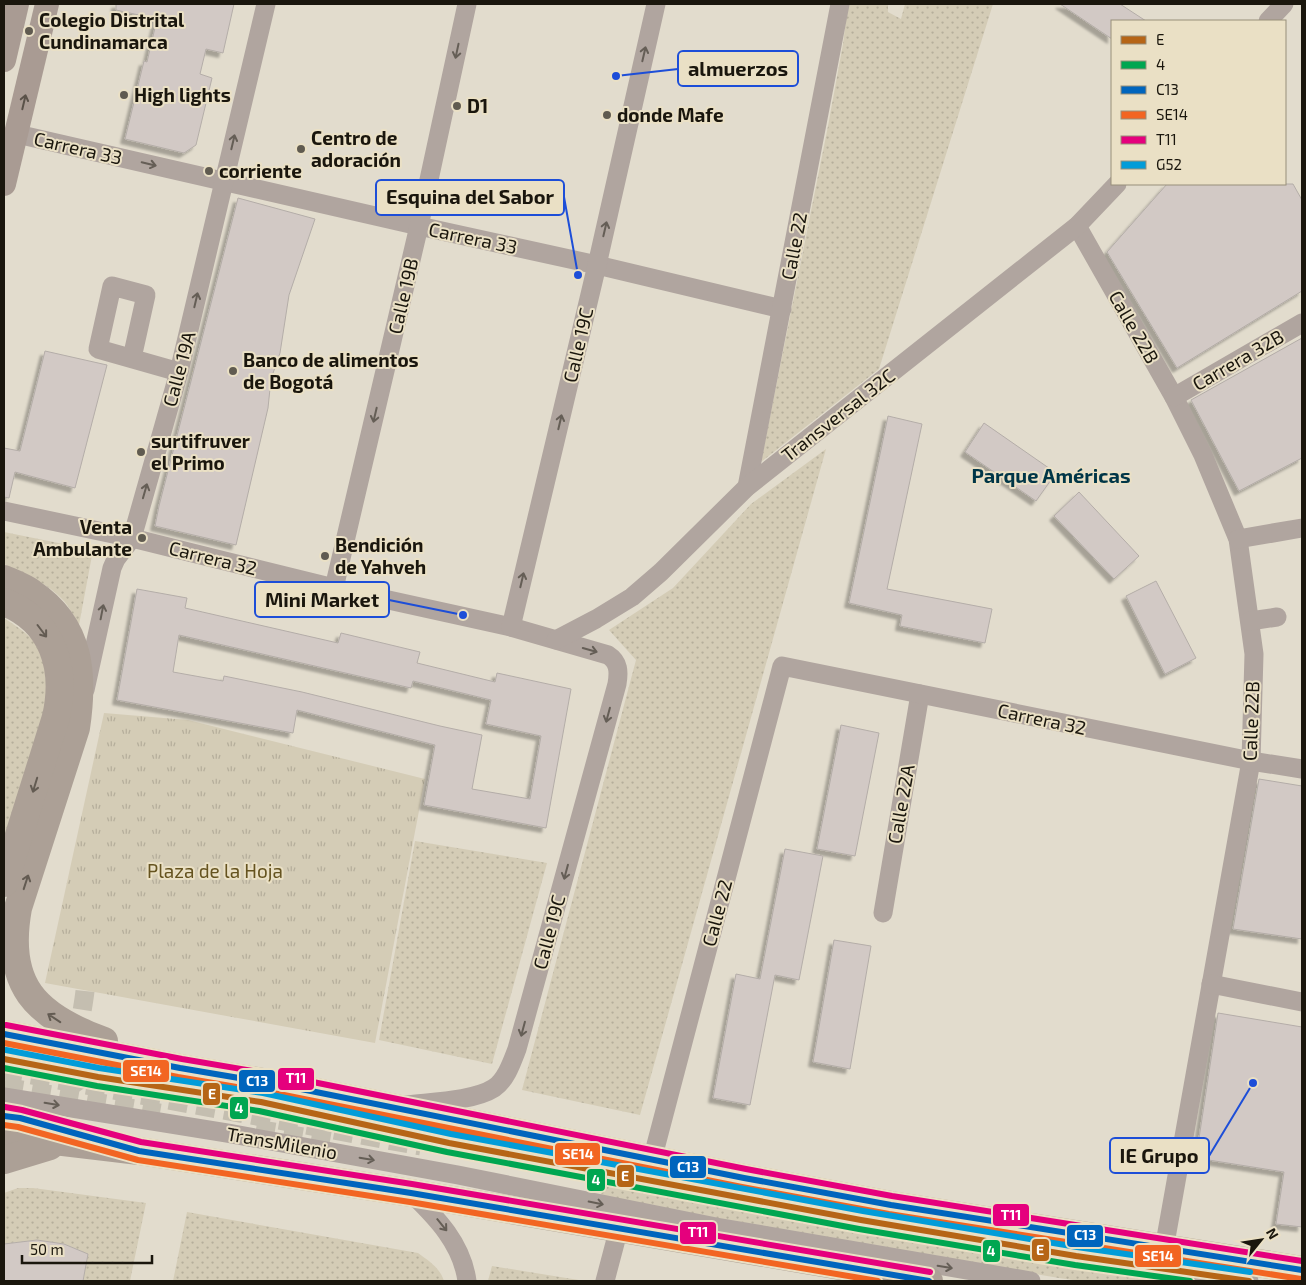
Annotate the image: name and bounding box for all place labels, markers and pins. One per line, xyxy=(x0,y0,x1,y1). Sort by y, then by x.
place label: Colegio Distrital Cundinamarca xyxy=(39,8,185,53)
marker: Colegio Distrital Cundinamarca xyxy=(23,25,35,37)
callout: almuerzos xyxy=(678,51,798,86)
place label: High lights xyxy=(134,83,231,106)
marker: High lights xyxy=(118,89,130,101)
place label: D1 xyxy=(467,94,488,117)
marker: D1 xyxy=(451,100,463,112)
place label: donde Mafe xyxy=(617,103,724,126)
marker: donde Mafe xyxy=(601,109,613,121)
place label: Centro de adoración xyxy=(311,126,401,171)
marker: Centro de adoración xyxy=(295,143,307,155)
place label: corriente xyxy=(219,159,302,182)
marker: corriente xyxy=(203,165,215,177)
callout: Esquina del Sabor xyxy=(376,180,564,215)
place label: Banco de alimentos de Bogotá xyxy=(243,348,419,393)
marker: Banco de alimentos de Bogotá xyxy=(227,365,239,377)
place label: surtifruver el Primo xyxy=(151,429,250,474)
marker: surtifruver el Primo xyxy=(135,446,147,458)
place label: Venta Ambulante xyxy=(33,515,132,560)
marker: Venta Ambulante xyxy=(136,532,148,544)
place label: Bendición de Yahveh xyxy=(335,533,426,578)
marker: Bendición de Yahveh xyxy=(319,550,331,562)
callout: Mini Market xyxy=(255,582,389,617)
callout: IE Grupo xyxy=(1110,1138,1209,1173)

